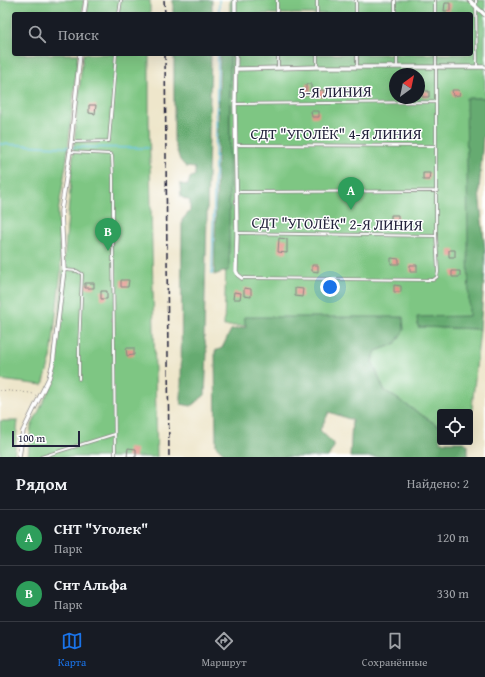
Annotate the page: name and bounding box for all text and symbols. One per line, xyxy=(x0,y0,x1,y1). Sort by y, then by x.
search box xyxy=(12,12,473,56)
icon: search xyxy=(26,23,48,45)
text: Поиск xyxy=(58,24,99,45)
north arrow xyxy=(389,68,425,104)
street label: 5-Я ЛИНИЯ xyxy=(298,80,372,103)
street label: СДТ "УГОЛЁК" 4-Я ЛИНИЯ xyxy=(251,123,422,144)
pin: A xyxy=(338,177,364,210)
street label: СДТ "УГОЛЁК" 2-Я ЛИНИЯ xyxy=(251,212,423,235)
pin: B xyxy=(95,218,121,251)
your location xyxy=(320,277,340,297)
map controls xyxy=(437,409,473,445)
button: locate xyxy=(437,409,473,445)
scale bar xyxy=(12,429,80,448)
text: 100 m xyxy=(18,430,45,446)
text: Рядом xyxy=(16,471,67,496)
text: Найдено: 2 xyxy=(407,474,469,493)
text: СНТ "Уголек" xyxy=(54,518,148,539)
text: A xyxy=(25,528,33,547)
text: 120 m xyxy=(437,528,469,547)
text: Парк xyxy=(54,539,82,558)
text: Снт Альфа xyxy=(54,574,127,595)
text: B xyxy=(25,584,33,603)
text: 330 m xyxy=(437,584,469,603)
text: Парк xyxy=(54,595,82,614)
tab: Карта xyxy=(58,630,86,670)
tab: Маршрут xyxy=(201,630,246,670)
tab: Сохранённые xyxy=(362,630,427,670)

